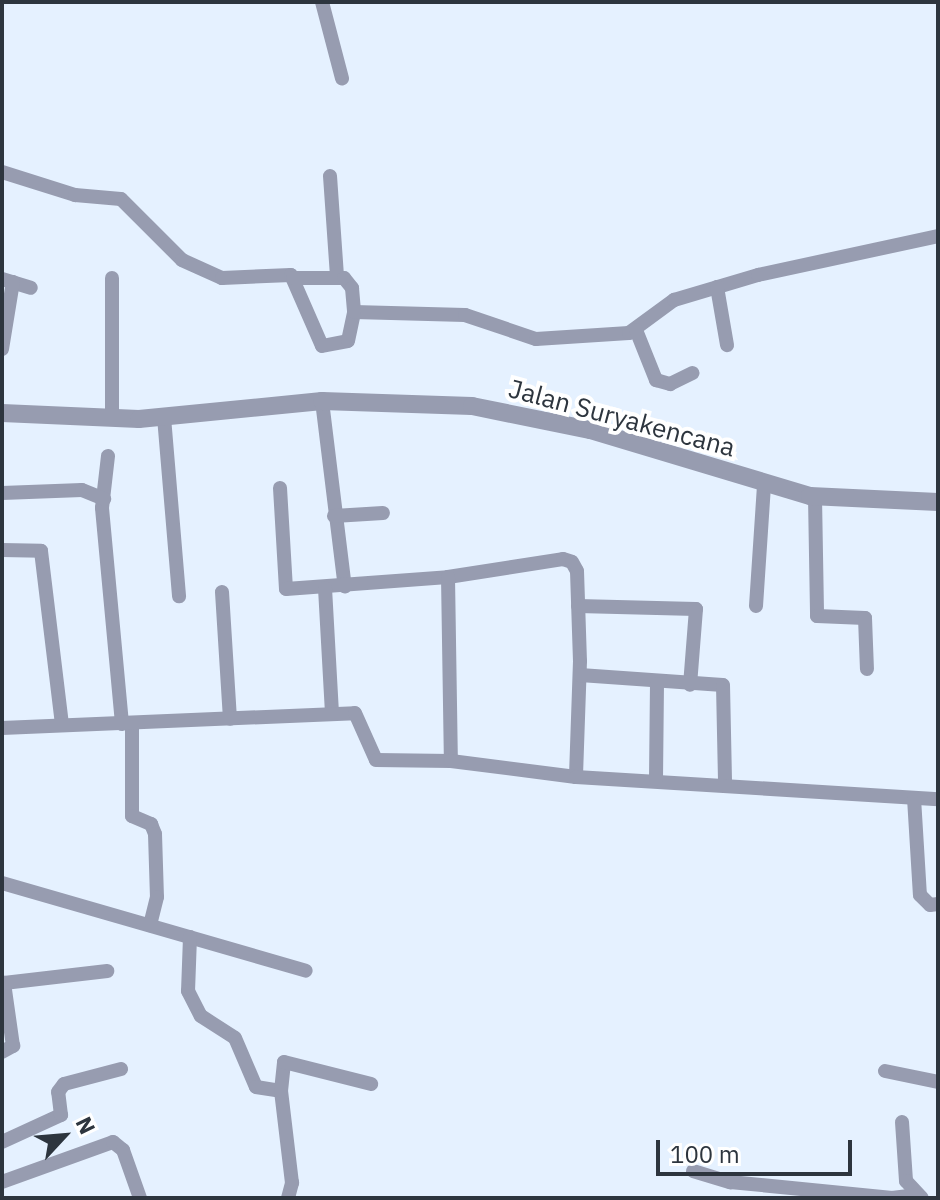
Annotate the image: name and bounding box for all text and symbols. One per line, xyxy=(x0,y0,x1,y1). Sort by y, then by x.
street label: Jalan Suryakencana xyxy=(505,373,739,463)
north arrow xyxy=(24,1096,104,1176)
text: N xyxy=(69,1112,103,1139)
scale bar xyxy=(660,1124,856,1174)
text: 100 m xyxy=(670,1138,740,1170)

